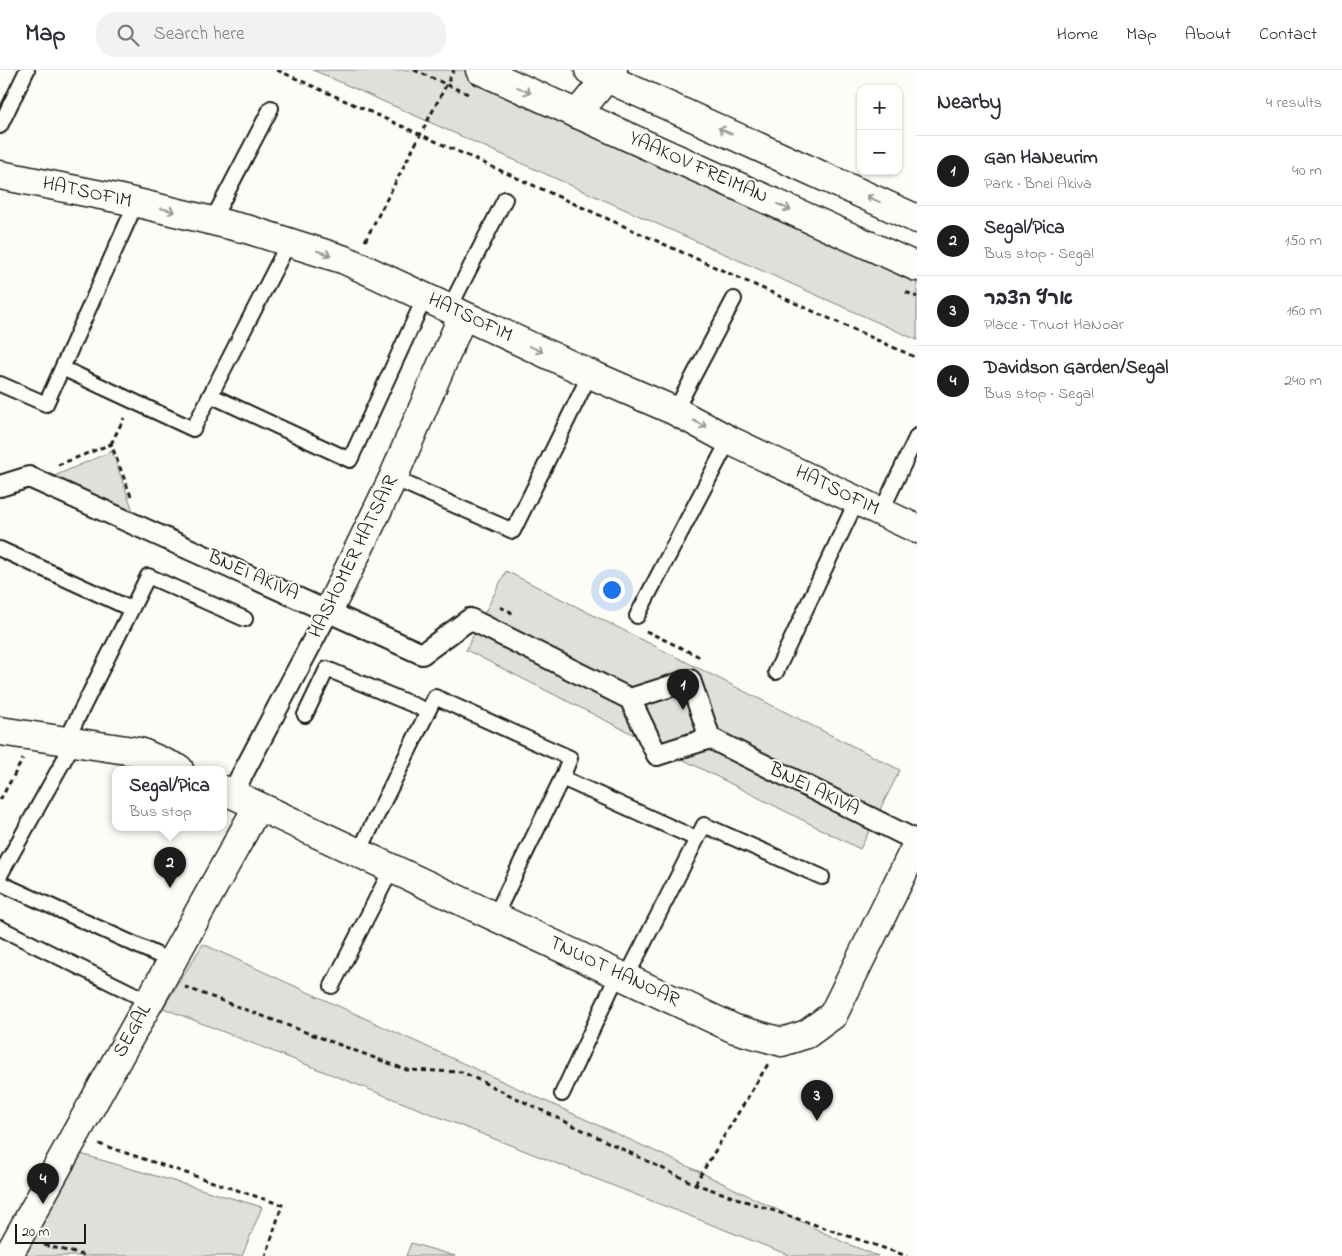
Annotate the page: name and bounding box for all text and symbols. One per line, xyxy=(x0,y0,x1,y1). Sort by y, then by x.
search box xyxy=(96,12,446,57)
text: Map xyxy=(25,17,66,52)
icon: search xyxy=(114,21,142,49)
text: Search here xyxy=(154,21,245,48)
text: Home xyxy=(1057,22,1098,48)
text: Map xyxy=(1126,22,1157,48)
text: About xyxy=(1185,22,1231,48)
text: Contact xyxy=(1259,22,1317,48)
map controls xyxy=(857,85,902,175)
button: + xyxy=(857,85,902,130)
one-way arrow xyxy=(516,86,531,95)
text: Nearby xyxy=(937,88,1001,118)
text: 4 results xyxy=(1266,91,1322,115)
street label: YAAKOV FREIMAN xyxy=(624,124,772,212)
one-way arrow xyxy=(718,126,733,136)
button: − xyxy=(857,130,902,175)
text: Gan HaNeurim xyxy=(984,145,1098,172)
text: 1 xyxy=(950,159,956,183)
text: 40 m xyxy=(1292,159,1322,183)
street label: HATSOFIM xyxy=(40,169,134,217)
text: Park · Bnei Akiva xyxy=(984,172,1092,196)
one-way arrow xyxy=(866,193,881,203)
one-way arrow xyxy=(776,203,791,212)
one-way arrow xyxy=(159,206,175,215)
text: Segal/Pica xyxy=(984,215,1065,242)
text: 2 xyxy=(949,229,957,253)
text: 150 m xyxy=(1284,229,1322,253)
text: Bus stop · Segal xyxy=(984,242,1094,266)
one-way arrow xyxy=(316,249,332,259)
street label: HATSOFIM xyxy=(423,286,517,350)
text: ארץ הצבר xyxy=(984,286,1073,313)
text: 3 xyxy=(950,299,956,323)
text: 160 m xyxy=(1287,299,1322,323)
text: Place · Tnuot HaNoar xyxy=(984,313,1124,337)
one-way arrow xyxy=(528,344,543,354)
text: Davidson Garden/Segal xyxy=(984,355,1169,382)
text: 4 xyxy=(950,369,956,393)
text: 240 m xyxy=(1284,369,1322,393)
text: Bus stop · Segal xyxy=(984,382,1094,406)
one-way arrow xyxy=(692,419,707,429)
street label: HATSOFIM xyxy=(790,458,884,524)
street label: HASHOMER HATSAIR xyxy=(302,470,406,643)
street label: BNEI AKIVA xyxy=(202,543,303,609)
your location xyxy=(599,577,625,603)
pin: 1 xyxy=(667,669,699,710)
street label: BNEI AKIVA xyxy=(763,755,864,824)
popup xyxy=(112,766,227,831)
text: Segal/Pica xyxy=(129,773,210,800)
text: Bus stop xyxy=(129,800,192,824)
pin: 2 xyxy=(154,847,186,888)
street label: TNUOT HANOAR xyxy=(544,929,685,1015)
street label: SEGAL xyxy=(106,998,160,1063)
pin: 3 xyxy=(801,1080,833,1121)
pin: 4 xyxy=(27,1163,59,1204)
scale bar xyxy=(15,1221,86,1244)
text: 20 m xyxy=(22,1222,49,1243)

